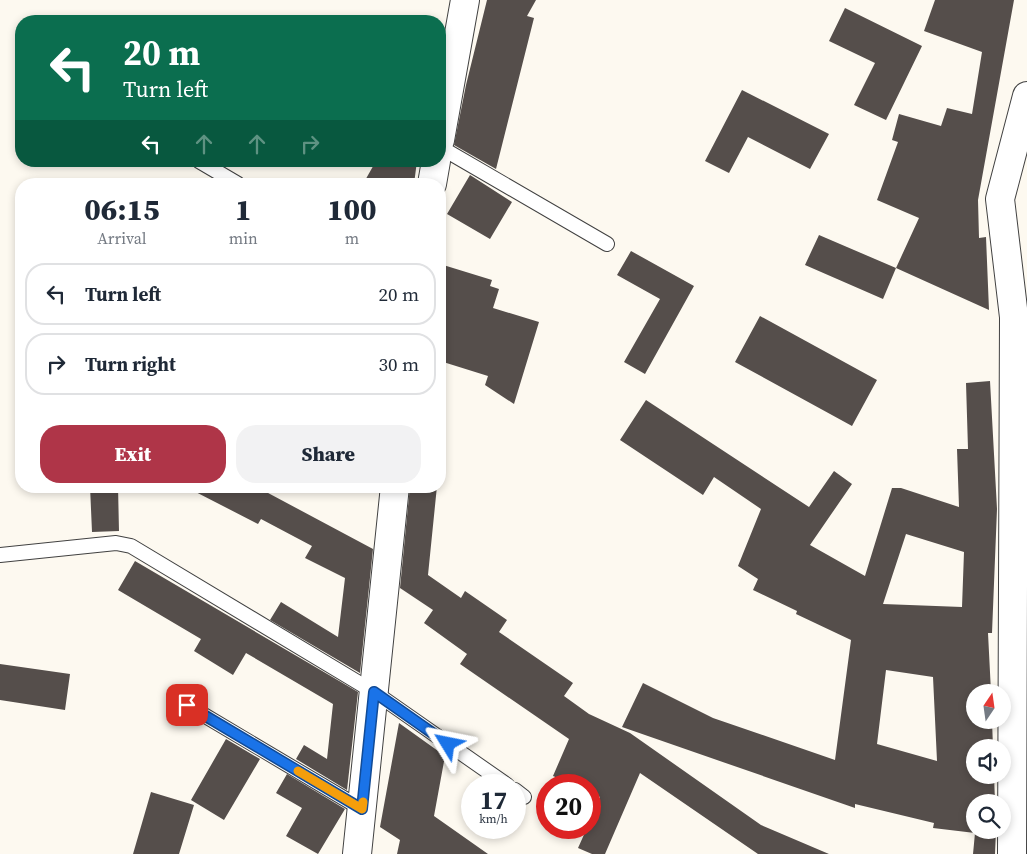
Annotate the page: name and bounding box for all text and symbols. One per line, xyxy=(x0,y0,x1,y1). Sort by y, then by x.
text: 20 m xyxy=(123,29,200,77)
icon: left xyxy=(40,35,105,100)
text: Turn left xyxy=(123,74,208,104)
icon: left xyxy=(137,130,165,158)
icon: ahead xyxy=(190,130,218,158)
icon: ahead xyxy=(243,130,271,158)
icon: right xyxy=(296,130,324,158)
text: 06:15 xyxy=(84,189,159,230)
text: 1 xyxy=(235,189,252,230)
text: 100 xyxy=(327,189,377,230)
text: Arrival xyxy=(97,227,147,249)
text: min xyxy=(229,227,258,249)
text: m xyxy=(345,227,359,249)
icon: left xyxy=(42,280,70,308)
text: Turn left xyxy=(85,281,161,307)
text: 20 m xyxy=(378,281,419,307)
icon: right xyxy=(42,350,70,378)
text: Turn right xyxy=(85,351,176,377)
text: 30 m xyxy=(378,351,419,377)
button: Exit xyxy=(40,425,226,483)
button: Share xyxy=(236,425,421,483)
pin xyxy=(166,684,208,726)
north arrow xyxy=(966,684,1011,729)
map controls xyxy=(966,684,1011,839)
icon: arrive xyxy=(173,691,201,719)
position arrow xyxy=(421,717,473,769)
button: sound xyxy=(966,739,1011,784)
speed limit sign: 20 xyxy=(536,774,601,839)
text: 17 xyxy=(480,783,507,817)
button: search xyxy=(966,794,1011,839)
text: km/h xyxy=(479,811,508,827)

